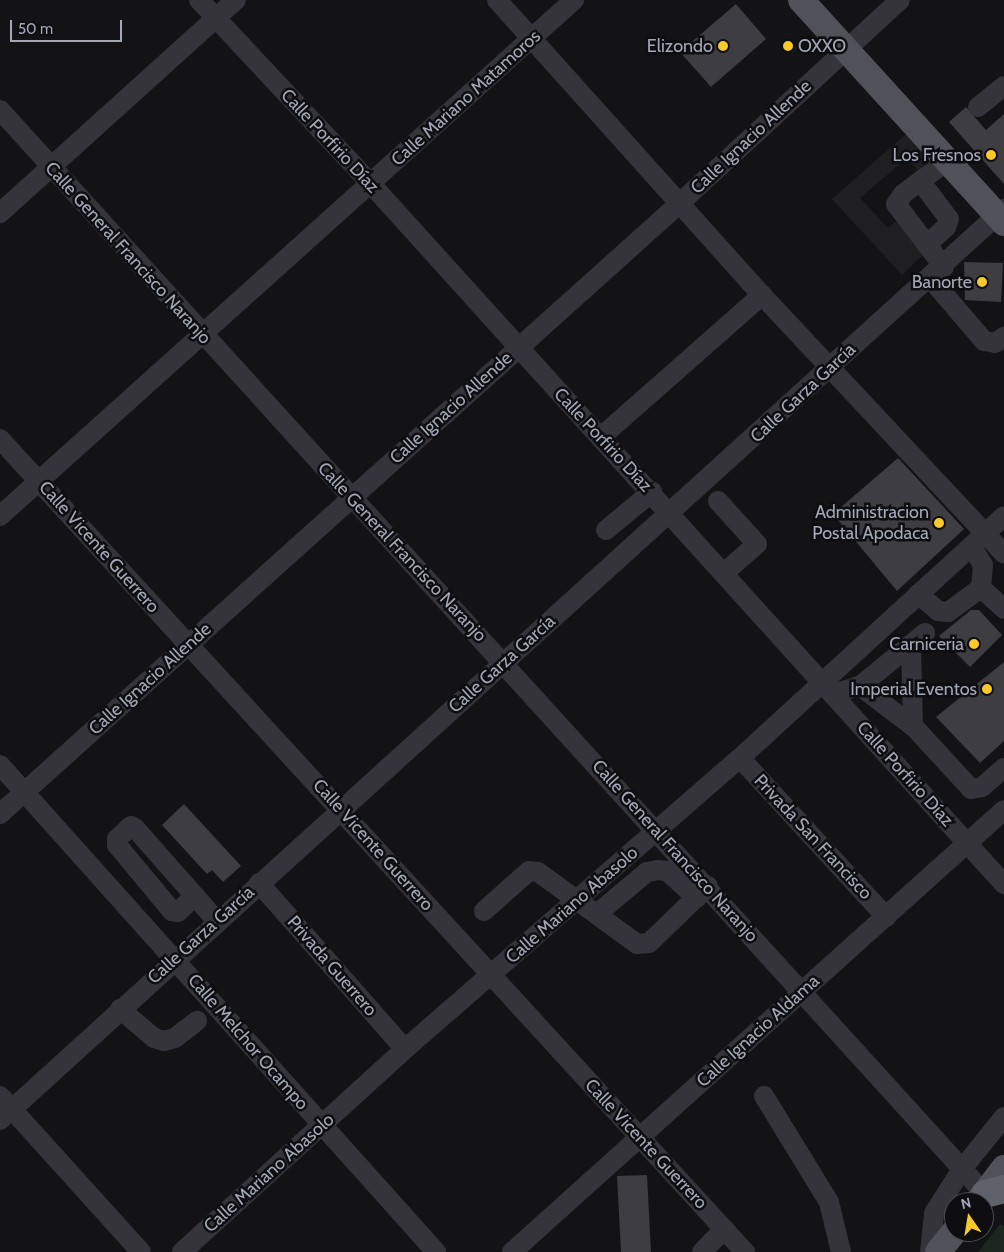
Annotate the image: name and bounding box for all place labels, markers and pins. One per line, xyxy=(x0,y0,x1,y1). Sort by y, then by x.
place label: Elizondo xyxy=(647,35,713,57)
place label: OXXO xyxy=(798,35,846,57)
marker: Elizondo xyxy=(717,40,729,52)
marker: OXXO xyxy=(782,40,794,52)
place label: Los Fresnos xyxy=(893,144,981,166)
marker: Los Fresnos xyxy=(985,149,997,161)
place label: Banorte xyxy=(912,271,972,293)
marker: Banorte xyxy=(976,276,988,288)
place label: Administracion Postal Apodaca xyxy=(812,502,929,544)
marker: Administracion Postal Apodaca xyxy=(933,517,945,529)
place label: Carniceria xyxy=(889,633,964,655)
marker: Carniceria xyxy=(968,638,980,650)
place label: Imperial Eventos xyxy=(850,678,977,700)
marker: Imperial Eventos xyxy=(981,683,993,695)

